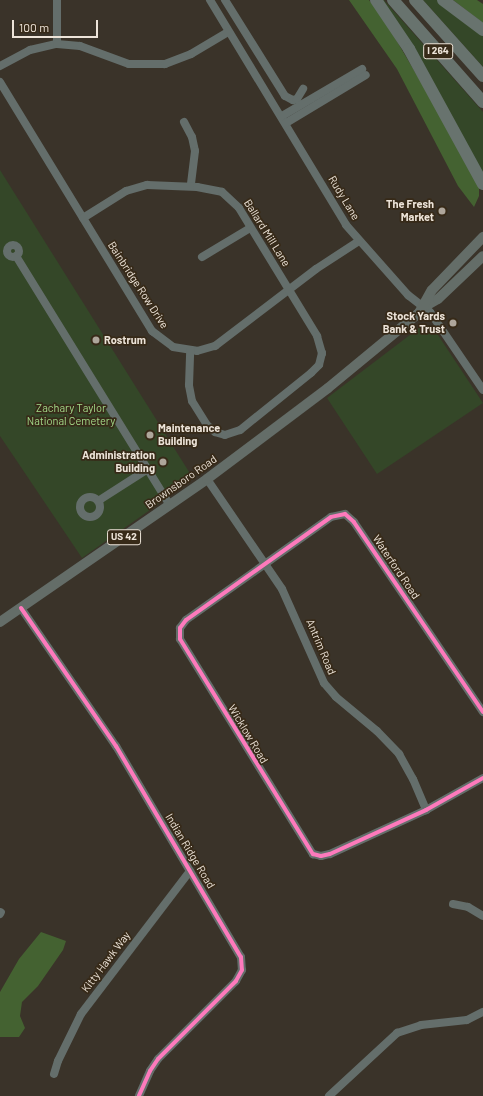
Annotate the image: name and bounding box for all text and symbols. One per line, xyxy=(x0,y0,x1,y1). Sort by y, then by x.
scale bar xyxy=(14,12,100,38)
text: 100 m xyxy=(19,20,49,34)
road number: I 264 xyxy=(423,43,453,59)
street label: Rudy Lane xyxy=(326,173,362,223)
street label: Ballard Mill Lane xyxy=(241,197,293,269)
place label: The Fresh Market xyxy=(386,198,434,224)
marker: The Fresh Market xyxy=(437,206,447,216)
street label: Bainbridge Row Drive xyxy=(105,239,171,331)
place label: Stock Yards Bank & Trust xyxy=(383,310,445,336)
marker: Stock Yards Bank & Trust xyxy=(448,318,458,328)
place label: Rostrum xyxy=(104,333,146,347)
marker: Rostrum xyxy=(91,335,101,345)
park label: Zachary Taylor National Cemetery xyxy=(27,402,115,428)
place label: Maintenance Building xyxy=(158,422,220,448)
marker: Maintenance Building xyxy=(145,430,155,440)
place label: Administration Building xyxy=(82,449,155,475)
street label: Brownsboro Road xyxy=(143,452,219,512)
marker: Administration Building xyxy=(158,457,168,467)
road number: US 42 xyxy=(107,529,141,545)
street label: Waterford Road xyxy=(370,532,422,602)
street label: Antrim Road xyxy=(303,617,339,677)
street label: Wicklow Road xyxy=(225,702,271,766)
street label: Indian Ridge Road xyxy=(162,811,218,891)
street label: Kitty Hawk Way xyxy=(79,929,133,995)

